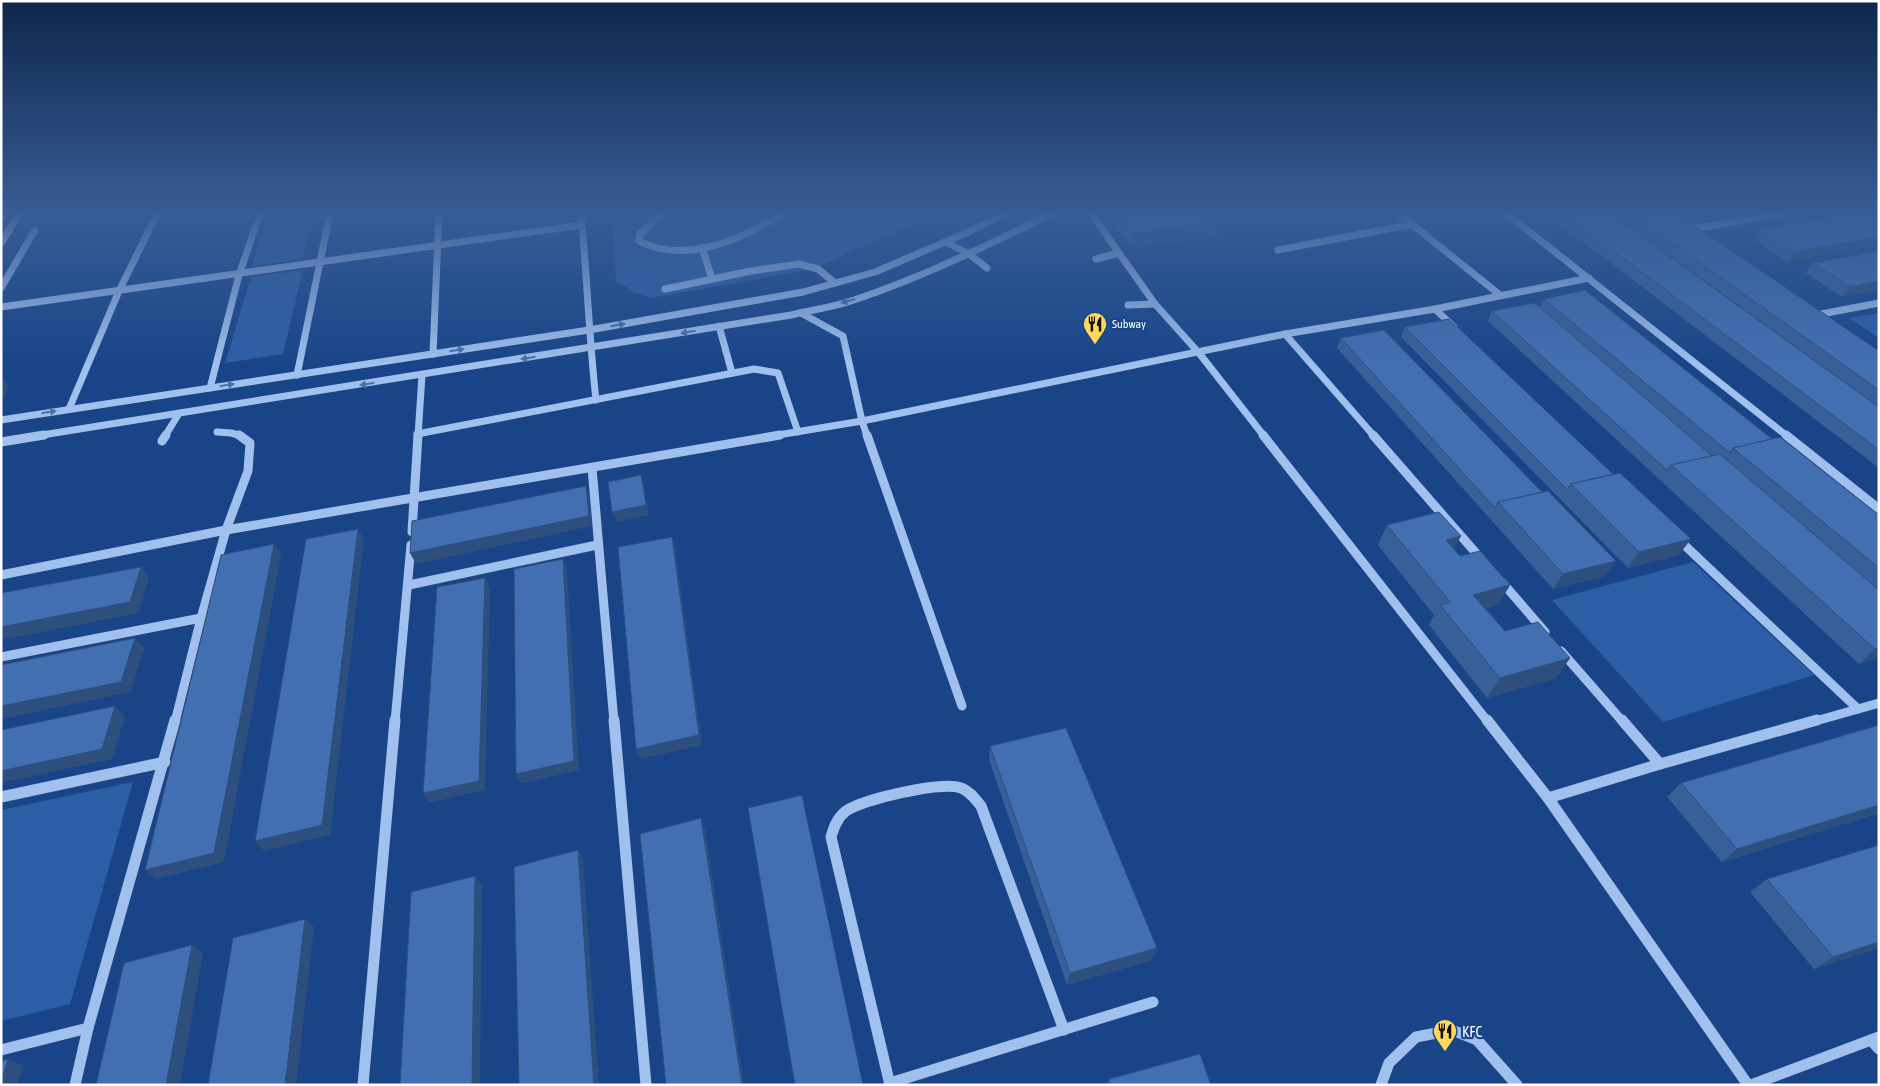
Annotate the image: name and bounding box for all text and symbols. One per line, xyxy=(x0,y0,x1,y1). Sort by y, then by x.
one-way arrow xyxy=(840,298,855,306)
restaurant icon: Subway xyxy=(1082,311,1108,345)
place label: Subway xyxy=(1112,317,1146,331)
one-way arrow xyxy=(610,320,626,328)
one-way arrow xyxy=(680,328,696,336)
one-way arrow xyxy=(450,346,466,354)
one-way arrow xyxy=(519,354,535,362)
one-way arrow xyxy=(359,380,375,388)
one-way arrow xyxy=(220,381,236,389)
one-way arrow xyxy=(42,408,58,416)
restaurant icon: KFC xyxy=(1432,1018,1458,1052)
place label: KFC xyxy=(1462,1023,1482,1040)

